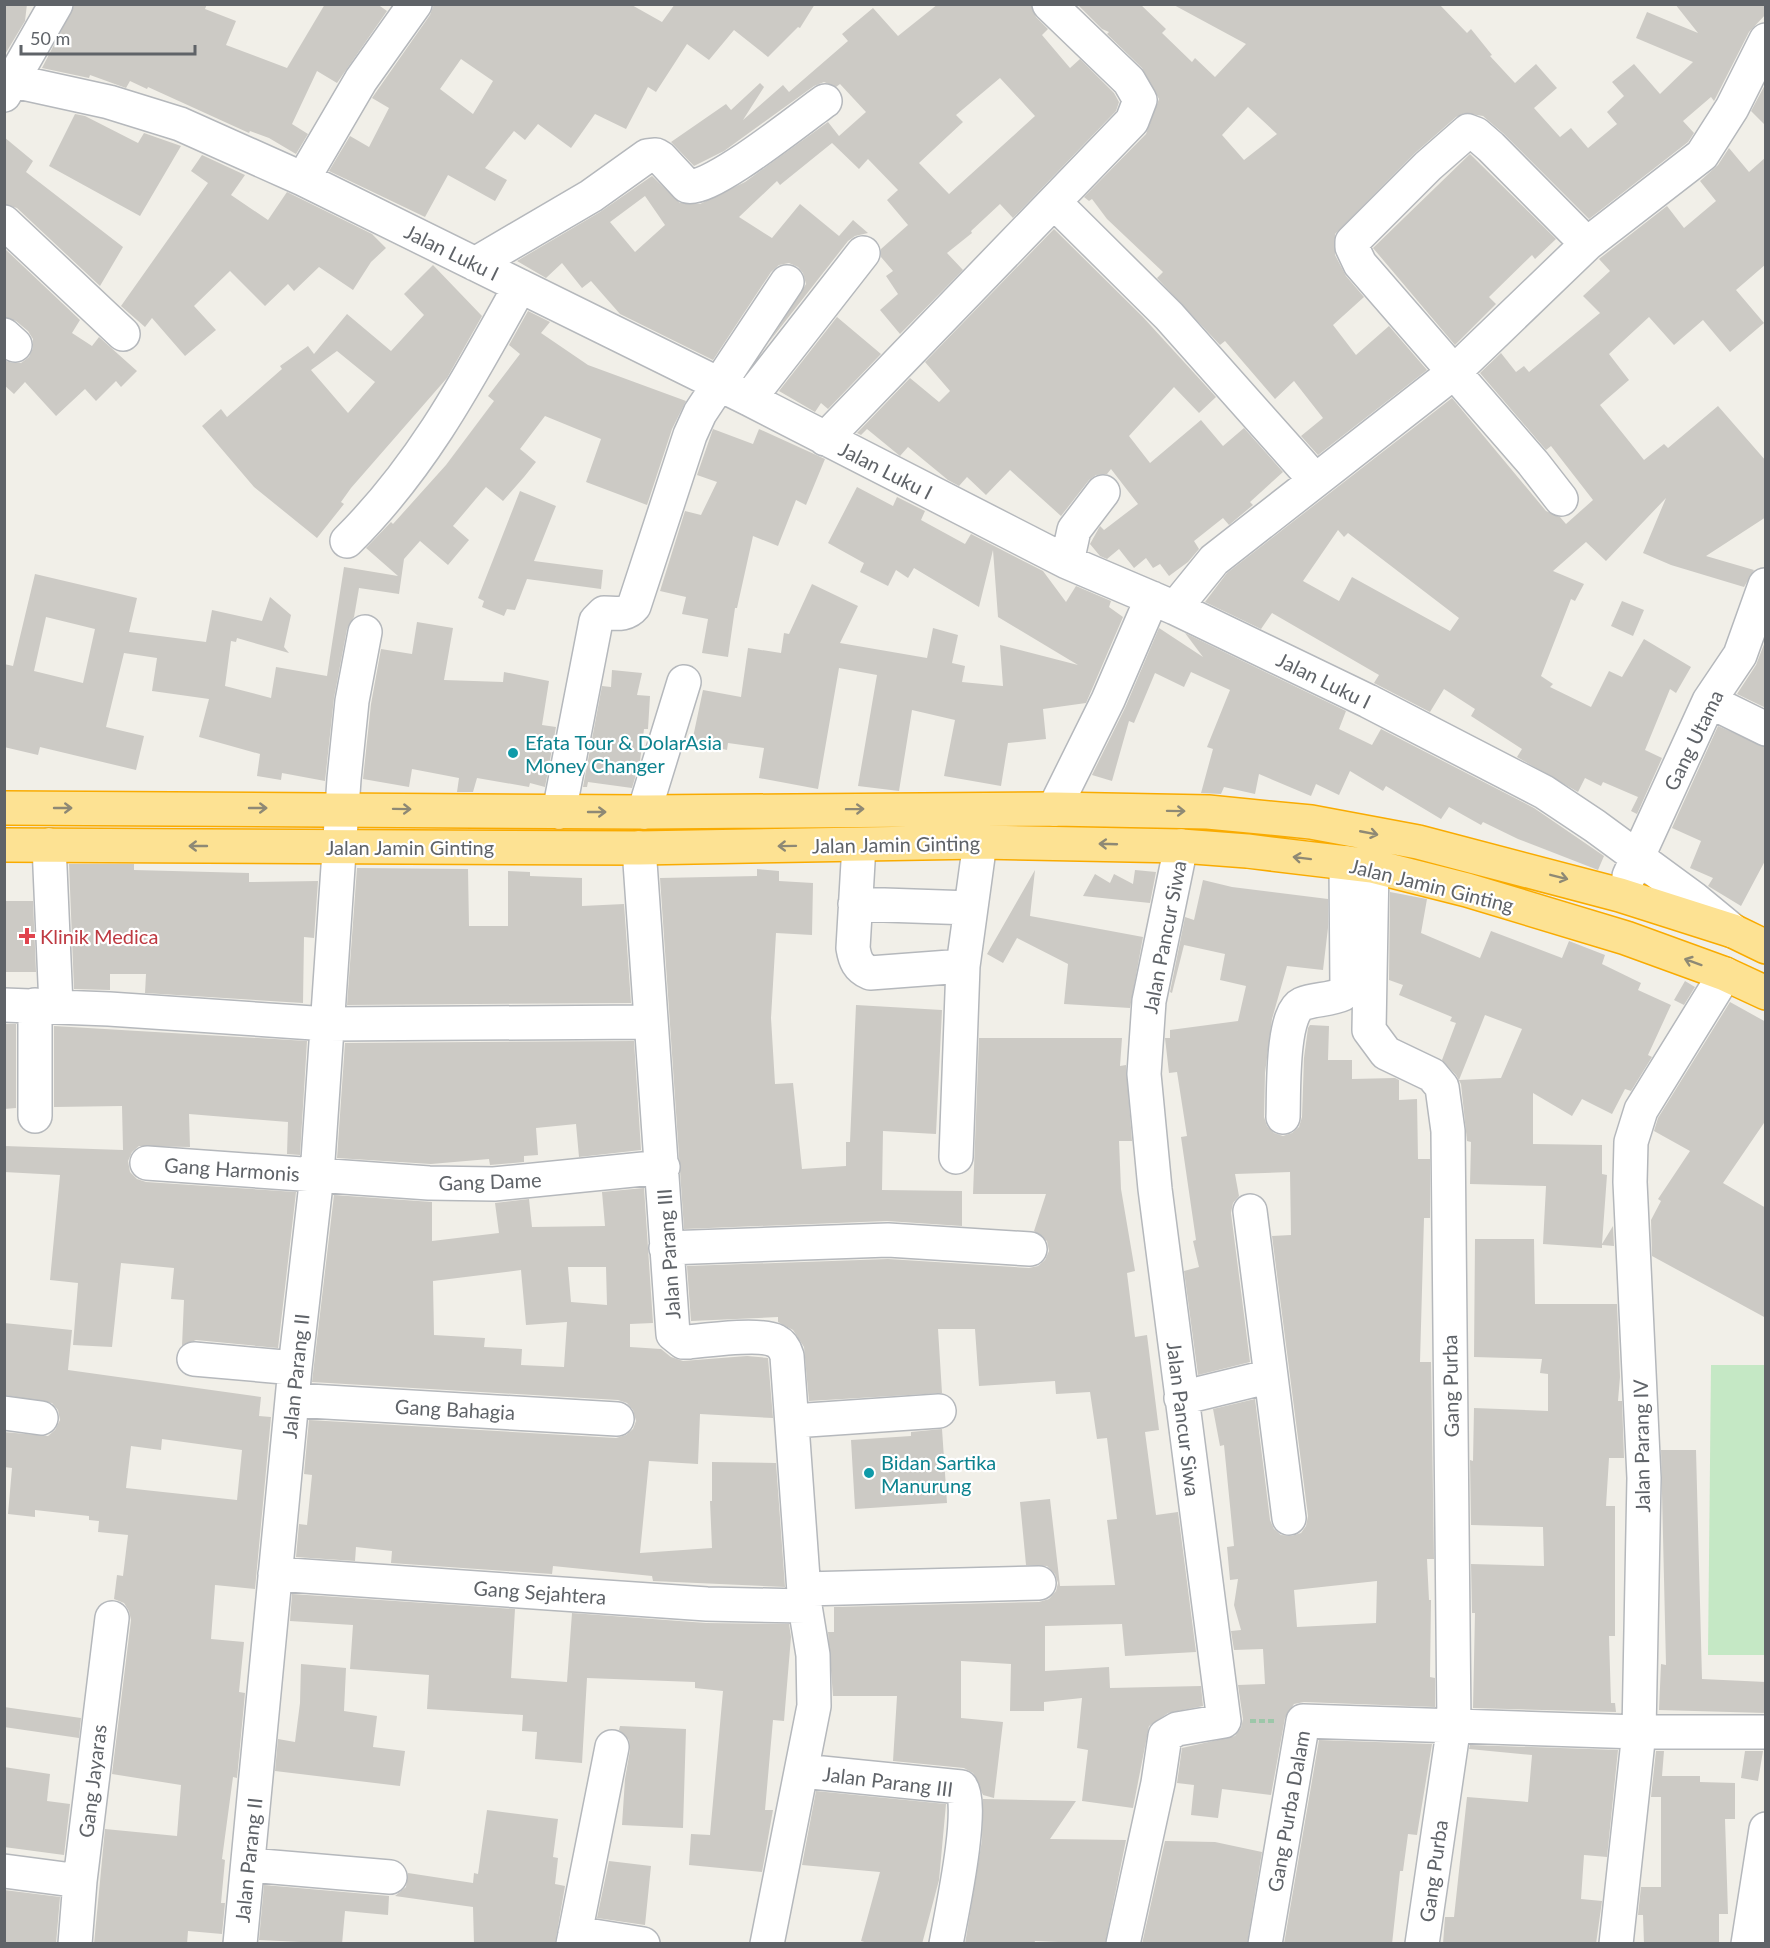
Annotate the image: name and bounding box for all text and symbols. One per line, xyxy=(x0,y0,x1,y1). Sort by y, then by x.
scale bar xyxy=(21,18,195,56)
text: 50 m xyxy=(30,27,70,49)
street label: Jalan Luku I xyxy=(401,219,503,285)
street label: Jalan Luku I xyxy=(835,436,937,504)
street label: Jalan Luku I xyxy=(1273,647,1375,713)
street label: Gang Utama xyxy=(1658,686,1728,794)
place label: Efata Tour & DolarAsia Money Changer xyxy=(525,730,722,777)
marker: Efata Tour & DolarAsia Money Changer xyxy=(506,746,520,760)
one-way arrow xyxy=(52,802,72,814)
one-way arrow xyxy=(247,802,267,814)
one-way arrow xyxy=(391,803,411,815)
one-way arrow xyxy=(844,804,864,815)
one-way arrow xyxy=(586,806,606,818)
one-way arrow xyxy=(1165,806,1185,817)
one-way arrow xyxy=(1359,828,1378,839)
street label: Jalan Jamin Ginting xyxy=(812,831,980,857)
street label: Jalan Jamin Ginting xyxy=(326,835,494,859)
one-way arrow xyxy=(1098,838,1118,849)
one-way arrow xyxy=(188,840,208,852)
one-way arrow xyxy=(778,840,798,852)
one-way arrow xyxy=(1293,852,1313,863)
street label: Jalan Jamin Ginting xyxy=(1348,853,1516,917)
street label: Jalan Pancur Siwa xyxy=(1137,858,1191,1016)
one-way arrow xyxy=(1549,872,1568,884)
place label: Klinik Medica xyxy=(40,924,158,948)
marker: Klinik Medica xyxy=(18,927,36,945)
one-way arrow xyxy=(1684,956,1702,967)
street label: Gang Harmonis xyxy=(163,1152,301,1186)
street label: Gang Dame xyxy=(438,1167,542,1195)
street label: Jalan Parang III xyxy=(651,1188,685,1320)
street label: Jalan Parang II xyxy=(277,1312,313,1440)
street label: Gang Purba xyxy=(1437,1334,1463,1438)
street label: Jalan Pancur Siwa xyxy=(1163,1340,1205,1498)
street label: Jalan Parang IV xyxy=(1628,1379,1654,1513)
street label: Gang Bahagia xyxy=(394,1394,516,1424)
place label: Bidan Sartika Manurung xyxy=(881,1450,996,1497)
marker: Bidan Sartika Manurung xyxy=(862,1466,876,1480)
street label: Gang Sejahtera xyxy=(473,1575,607,1609)
street label: Gang Jayaras xyxy=(73,1723,111,1839)
street label: Gang Purba Dalam xyxy=(1262,1728,1314,1894)
street label: Jalan Parang III xyxy=(821,1761,955,1801)
street label: Jalan Parang II xyxy=(230,1796,266,1924)
street label: Gang Purba xyxy=(1414,1818,1452,1924)

